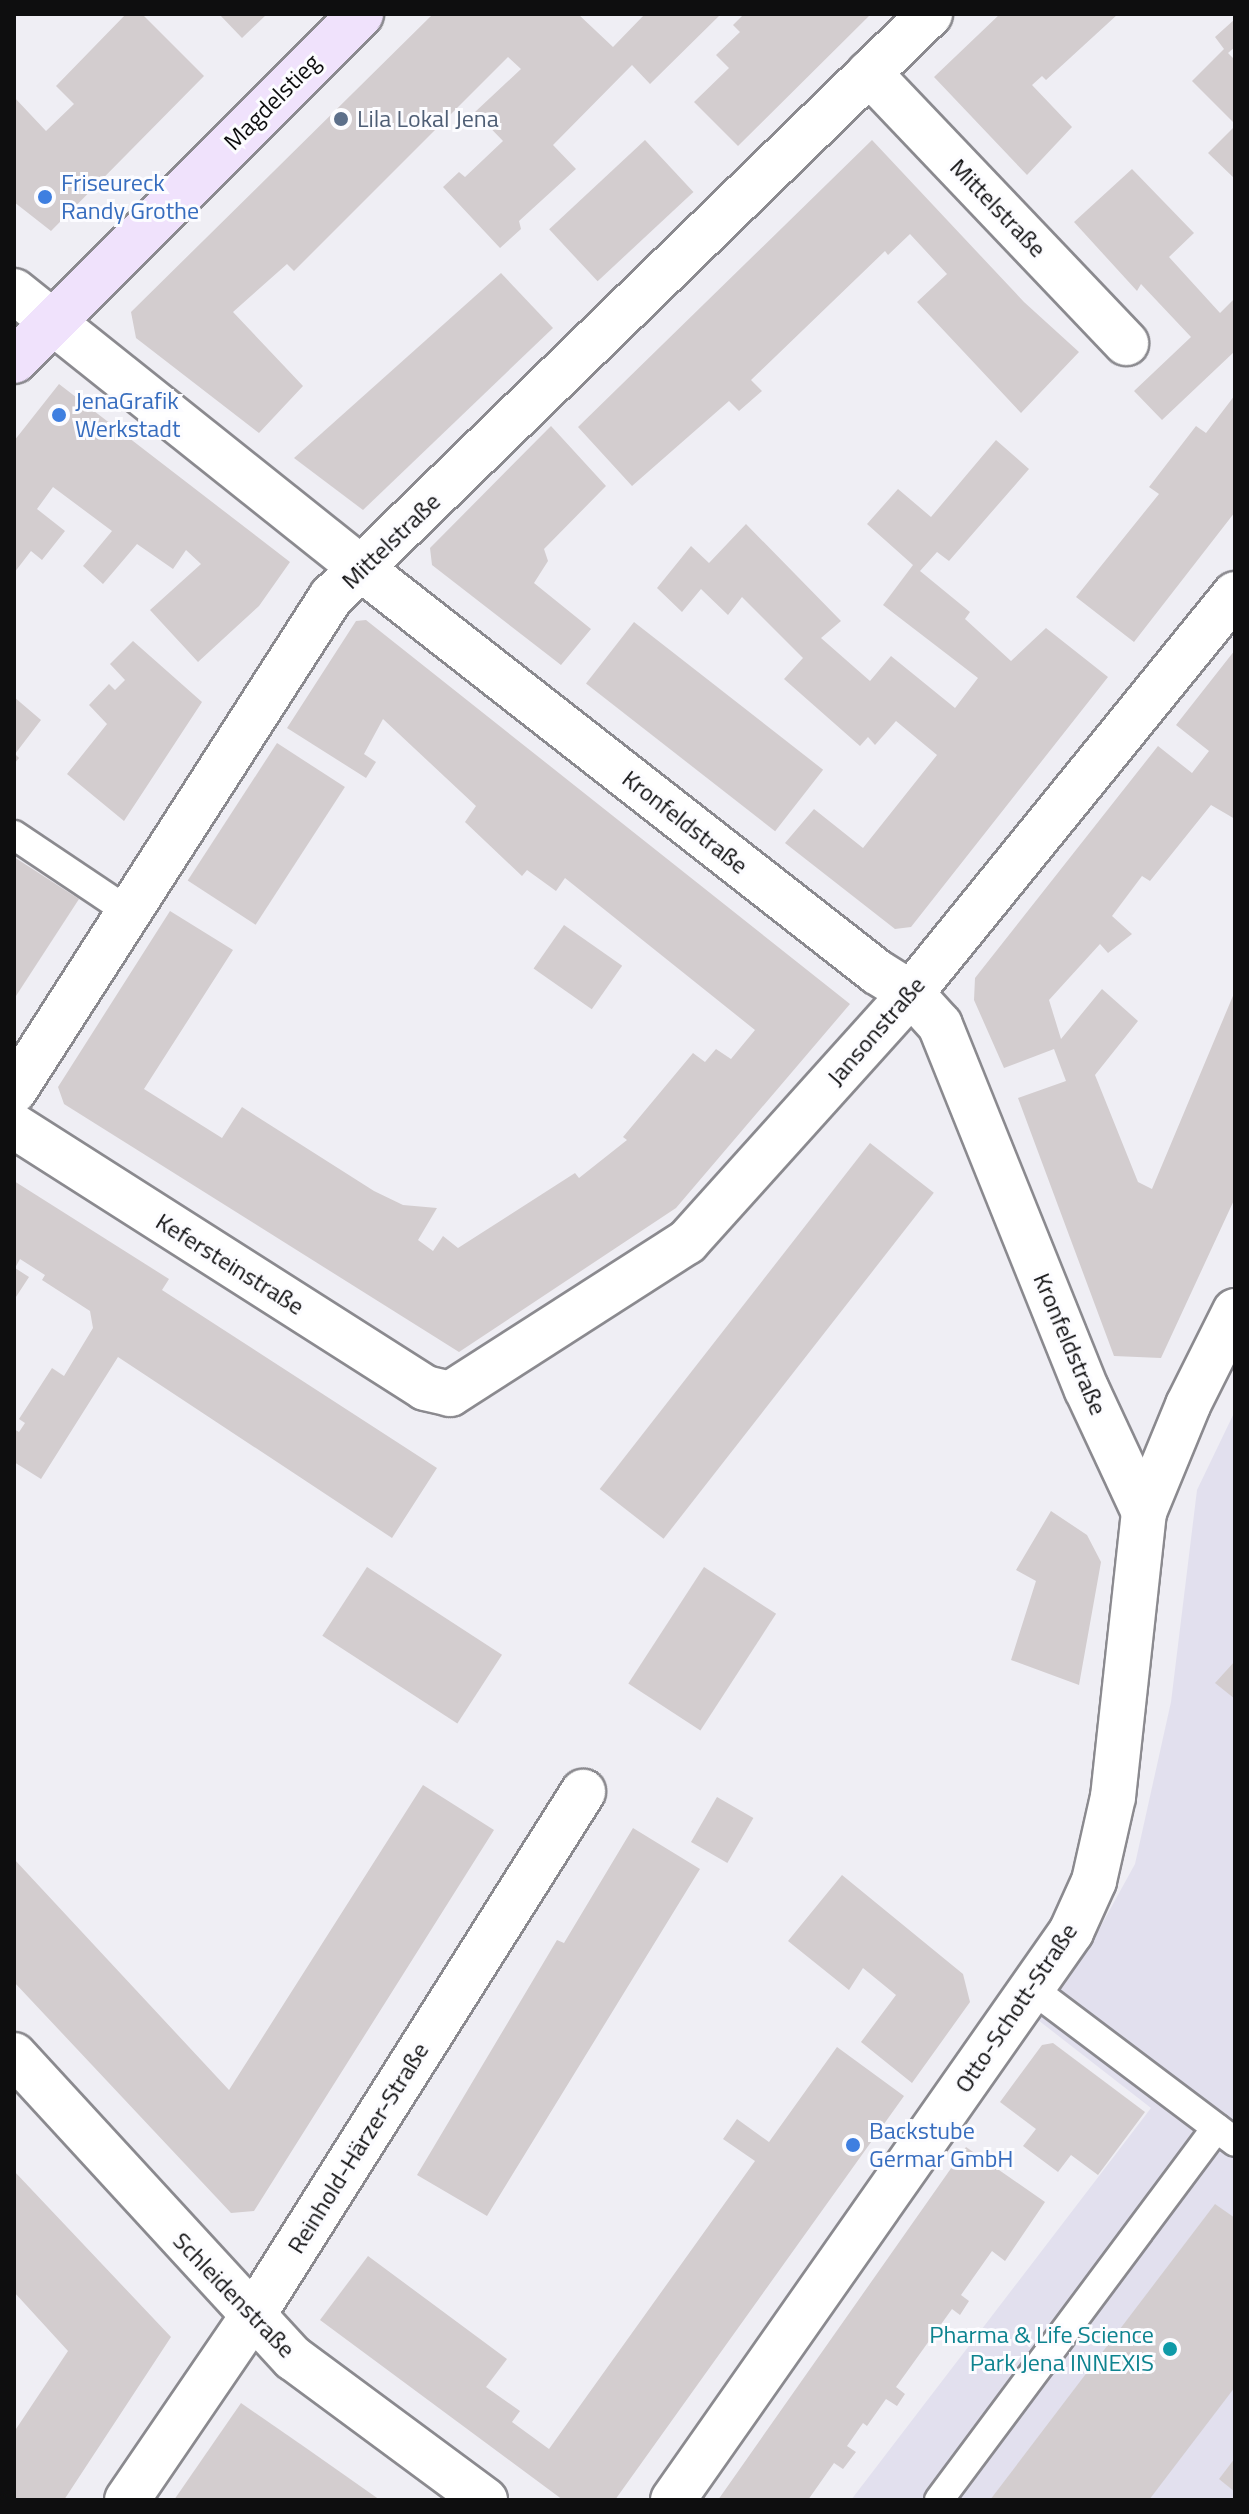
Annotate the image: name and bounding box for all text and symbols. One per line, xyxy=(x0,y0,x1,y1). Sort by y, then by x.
street label: Magdelstieg xyxy=(218,48,326,156)
place label: Lila Lokal Jena xyxy=(357,105,499,133)
marker: Lila Lokal Jena xyxy=(332,110,350,128)
street label: Mittelstraße xyxy=(944,153,1052,263)
place label: Friseureck Randy Grothe xyxy=(61,169,199,225)
marker: Friseureck Randy Grothe xyxy=(36,188,54,206)
place label: JenaGrafik Werkstadt xyxy=(75,387,180,443)
marker: JenaGrafik Werkstadt xyxy=(50,406,68,424)
street label: Mittelstraße xyxy=(336,487,446,595)
street label: Kronfeldstraße xyxy=(617,764,753,880)
street label: Jansonstraße xyxy=(821,971,931,1091)
street label: Kefersteinstraße xyxy=(151,1207,309,1321)
street label: Kronfeldstraße xyxy=(1027,1269,1113,1419)
street label: Otto-Schott-Straße xyxy=(949,1918,1083,2098)
street label: Reinhold-Härzer-Straße xyxy=(281,2037,435,2259)
place label: Backstube Germar GmbH xyxy=(869,2117,1013,2173)
marker: Backstube Germar GmbH xyxy=(844,2136,862,2154)
street label: Schleidenstraße xyxy=(167,2226,301,2364)
place label: Pharma & Life Science Park Jena INNEXIS xyxy=(929,2321,1154,2377)
marker: Pharma & Life Science Park Jena INNEXIS xyxy=(1161,2340,1179,2358)

